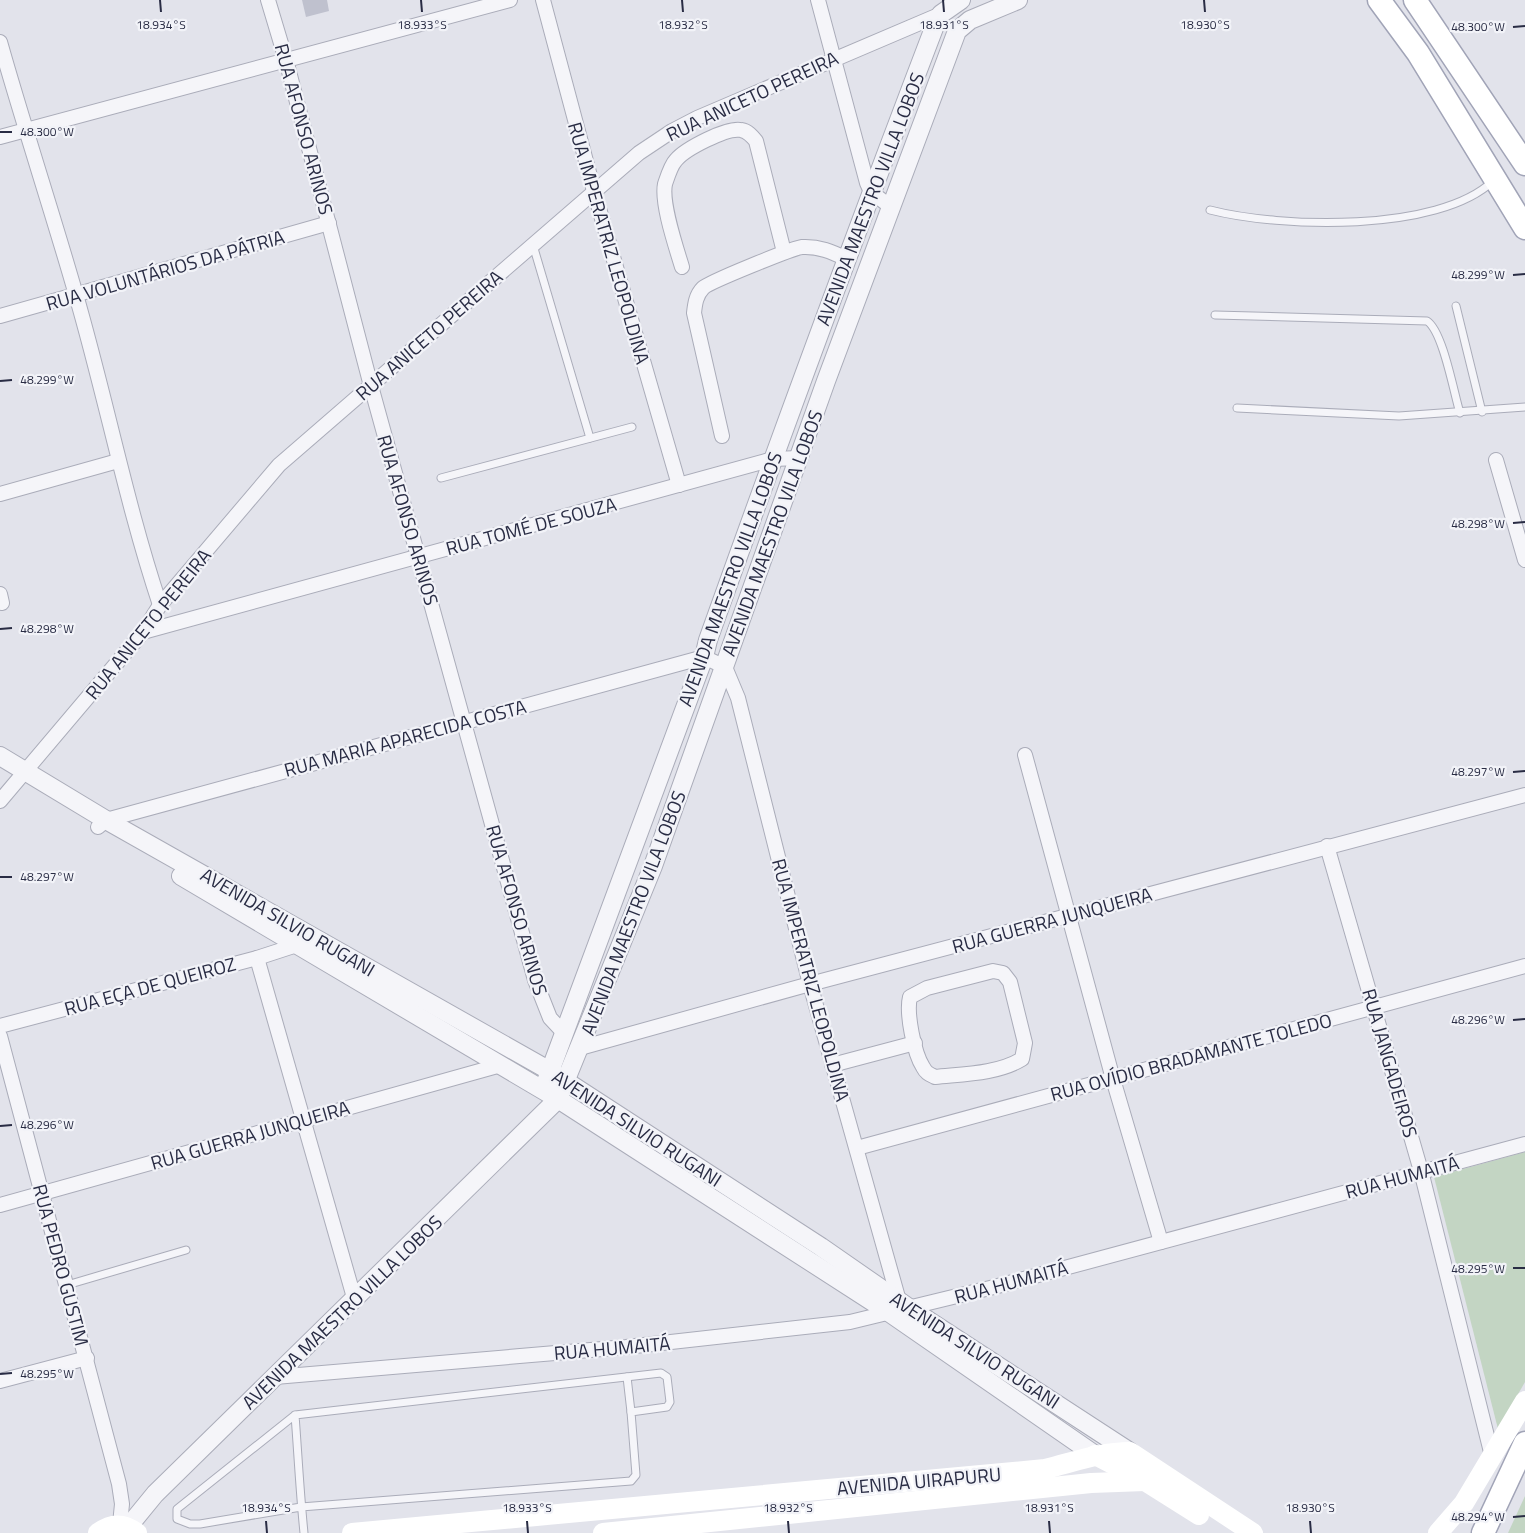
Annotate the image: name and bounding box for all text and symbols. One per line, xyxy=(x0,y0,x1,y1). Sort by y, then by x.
text: 18.934°S xyxy=(136,15,186,34)
text: 18.933°S xyxy=(397,15,447,34)
text: 18.932°S xyxy=(658,15,708,34)
text: 18.931°S xyxy=(919,15,969,34)
text: 18.930°S xyxy=(1180,15,1230,34)
text: 48.300°W xyxy=(1451,17,1505,36)
street label: RUA AFONSO ARINOS xyxy=(268,40,341,218)
street label: RUA ANICETO PEREIRA xyxy=(661,43,843,148)
street label: AVENIDA MAESTRO VILLA LOBOS xyxy=(808,68,931,330)
street label: RUA IMPERATRIZ LEOPOLDINA xyxy=(561,118,658,367)
text: 48.300°W xyxy=(20,122,74,141)
street label: RUA VOLUNTÁRIOS DA PÁTRIA xyxy=(42,222,287,317)
street label: RUA ANICETO PEREIRA xyxy=(349,262,509,407)
text: 48.299°W xyxy=(1451,265,1505,284)
text: 48.299°W xyxy=(20,370,74,389)
street label: AVENIDA MAESTRO VILA LOBOS xyxy=(713,406,830,660)
street label: RUA AFONSO ARINOS xyxy=(370,431,447,609)
street label: AVENIDA MAESTRO VILLA LOBOS xyxy=(670,447,789,710)
street label: RUA TOMÉ DE SOUZA xyxy=(442,489,619,562)
text: 48.298°W xyxy=(1451,514,1505,533)
street label: RUA ANICETO PEREIRA xyxy=(78,542,218,705)
text: 48.298°W xyxy=(20,619,74,638)
street label: RUA MARIA APARECIDA COSTA xyxy=(280,691,529,784)
text: 48.297°W xyxy=(1451,762,1505,781)
street label: AVENIDA MAESTRO VILA LOBOS xyxy=(572,786,693,1039)
street label: RUA AFONSO ARINOS xyxy=(479,821,556,999)
street label: RUA IMPERATRIZ LEOPOLDINA xyxy=(765,855,858,1105)
street label: AVENIDA SILVIO RUGANI xyxy=(196,860,381,983)
text: 48.297°W xyxy=(20,867,74,886)
street label: RUA GUERRA JUNQUEIRA xyxy=(949,879,1155,960)
street label: RUA EÇA DE QUEIROZ xyxy=(61,949,239,1022)
street label: RUA JANGADEIROS xyxy=(1355,985,1426,1141)
street label: RUA OVÍDIO BRADAMANTE TOLEDO xyxy=(1047,1005,1335,1108)
text: 48.296°W xyxy=(1451,1010,1505,1029)
street label: AVENIDA SILVIO RUGANI xyxy=(547,1062,728,1193)
street label: RUA GUERRA JUNQUEIRA xyxy=(147,1092,353,1177)
text: 48.296°W xyxy=(20,1115,74,1134)
street label: RUA HUMAITÁ xyxy=(1342,1147,1462,1206)
street label: RUA PEDRO GUSTIM xyxy=(26,1181,97,1349)
street label: AVENIDA MAESTRO VILLA LOBOS xyxy=(235,1208,448,1416)
street label: RUA HUMAITÁ xyxy=(951,1252,1071,1311)
text: 48.295°W xyxy=(1451,1259,1505,1278)
street label: AVENIDA SILVIO RUGANI xyxy=(885,1284,1066,1415)
street label: RUA HUMAITÁ xyxy=(553,1328,671,1367)
text: 48.295°W xyxy=(20,1364,74,1383)
street label: AVENIDA UIRAPURU xyxy=(836,1459,1002,1502)
text: 18.934°S xyxy=(241,1498,291,1517)
text: 18.933°S xyxy=(502,1498,552,1517)
text: 18.932°S xyxy=(763,1498,813,1517)
text: 18.931°S xyxy=(1024,1498,1074,1517)
text: 18.930°S xyxy=(1285,1498,1335,1517)
text: 48.294°W xyxy=(1451,1507,1505,1526)

